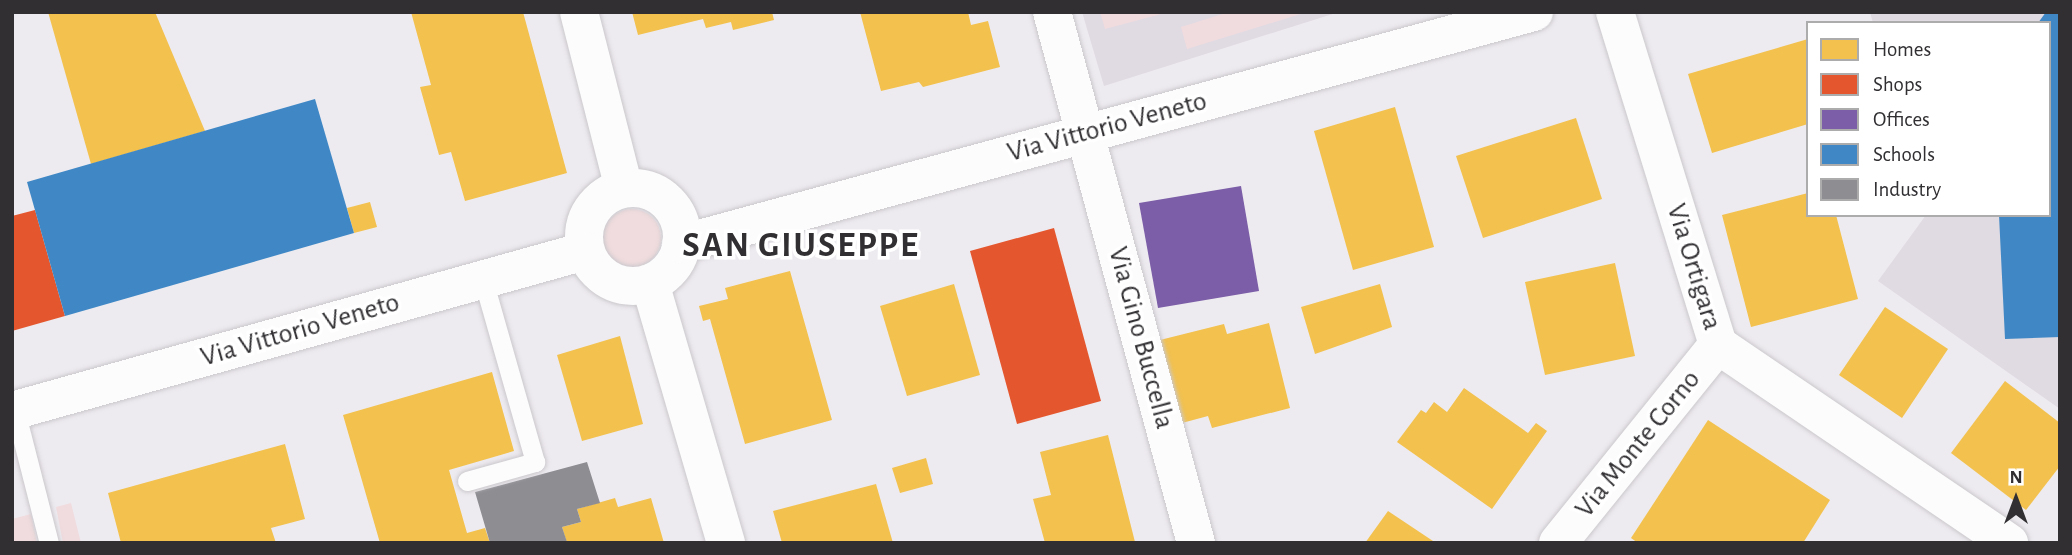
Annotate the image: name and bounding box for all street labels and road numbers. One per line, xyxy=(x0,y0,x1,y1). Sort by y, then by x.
street label: Via Vittorio Veneto xyxy=(1004,84,1210,170)
street label: Via Ortigara xyxy=(1659,200,1729,334)
street label: Via Gino Buccella xyxy=(1101,243,1181,433)
street label: Via Vittorio Veneto xyxy=(197,286,403,374)
street label: Via Monte Corno xyxy=(1568,363,1708,525)

